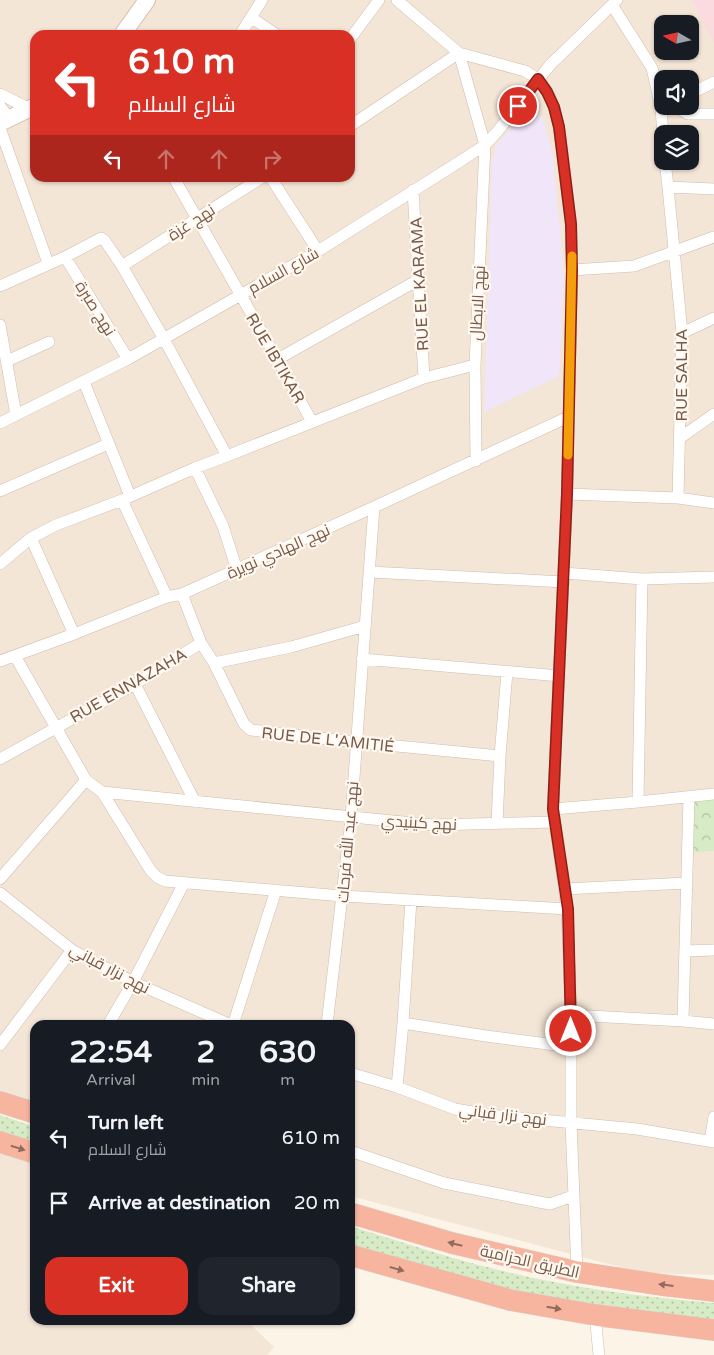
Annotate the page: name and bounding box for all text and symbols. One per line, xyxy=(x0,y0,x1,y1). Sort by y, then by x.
north arrow xyxy=(654,15,699,60)
map controls xyxy=(654,15,699,170)
text: 610 m xyxy=(128,41,235,83)
icon: left xyxy=(45,50,110,115)
button: sound xyxy=(654,70,699,115)
pin xyxy=(497,85,539,127)
text: شارع السلام xyxy=(128,92,236,118)
icon: arrive xyxy=(504,92,532,120)
button: layers xyxy=(654,125,699,170)
icon: left xyxy=(99,145,127,173)
icon: ahead xyxy=(152,145,180,173)
icon: ahead xyxy=(205,145,233,173)
icon: right xyxy=(258,145,286,173)
street label: نهج غزة xyxy=(164,200,220,246)
street label: RUE EL KARAMA xyxy=(406,216,434,352)
street label: شارع السلام xyxy=(244,243,323,299)
street label: نهج الابطال xyxy=(466,265,491,341)
street label: نهج صبرة xyxy=(70,277,120,340)
street label: RUE IBTIKAR xyxy=(241,310,309,407)
street label: RUE SALHA xyxy=(672,328,692,421)
street label: نهج الهادي نويرة xyxy=(224,520,334,586)
street label: RUE ENNAZAHA xyxy=(66,644,191,727)
street label: RUE DE L'AMITIÉ xyxy=(260,723,395,757)
street label: نهج عبد الله فرحات xyxy=(332,780,364,904)
street label: نهج كينيدي xyxy=(380,811,457,838)
street label: نهج نزار قباني xyxy=(64,939,153,1001)
position arrow xyxy=(544,1004,596,1056)
text: 22:54 xyxy=(69,1034,152,1071)
text: 2 xyxy=(196,1034,215,1071)
text: 630 xyxy=(259,1034,316,1071)
text: Arrival xyxy=(86,1070,136,1090)
text: min xyxy=(192,1070,220,1090)
text: m xyxy=(280,1070,295,1090)
street label: نهج نزار قباني xyxy=(457,1100,548,1133)
text: Turn left xyxy=(88,1112,164,1134)
icon: left xyxy=(45,1124,73,1152)
text: 610 m xyxy=(282,1127,340,1149)
text: شارع السلام xyxy=(88,1140,166,1160)
one-way arrow xyxy=(10,1144,25,1152)
icon: arrive xyxy=(45,1189,73,1217)
text: Arrive at destination xyxy=(88,1192,271,1214)
text: 20 m xyxy=(294,1192,340,1214)
one-way arrow xyxy=(447,1239,462,1247)
street label: الطريق الحزامية xyxy=(478,1241,581,1283)
button: Exit xyxy=(45,1257,188,1315)
button: Share xyxy=(198,1257,340,1315)
one-way arrow xyxy=(389,1265,404,1273)
one-way arrow xyxy=(657,1281,673,1289)
one-way arrow xyxy=(547,1305,563,1313)

